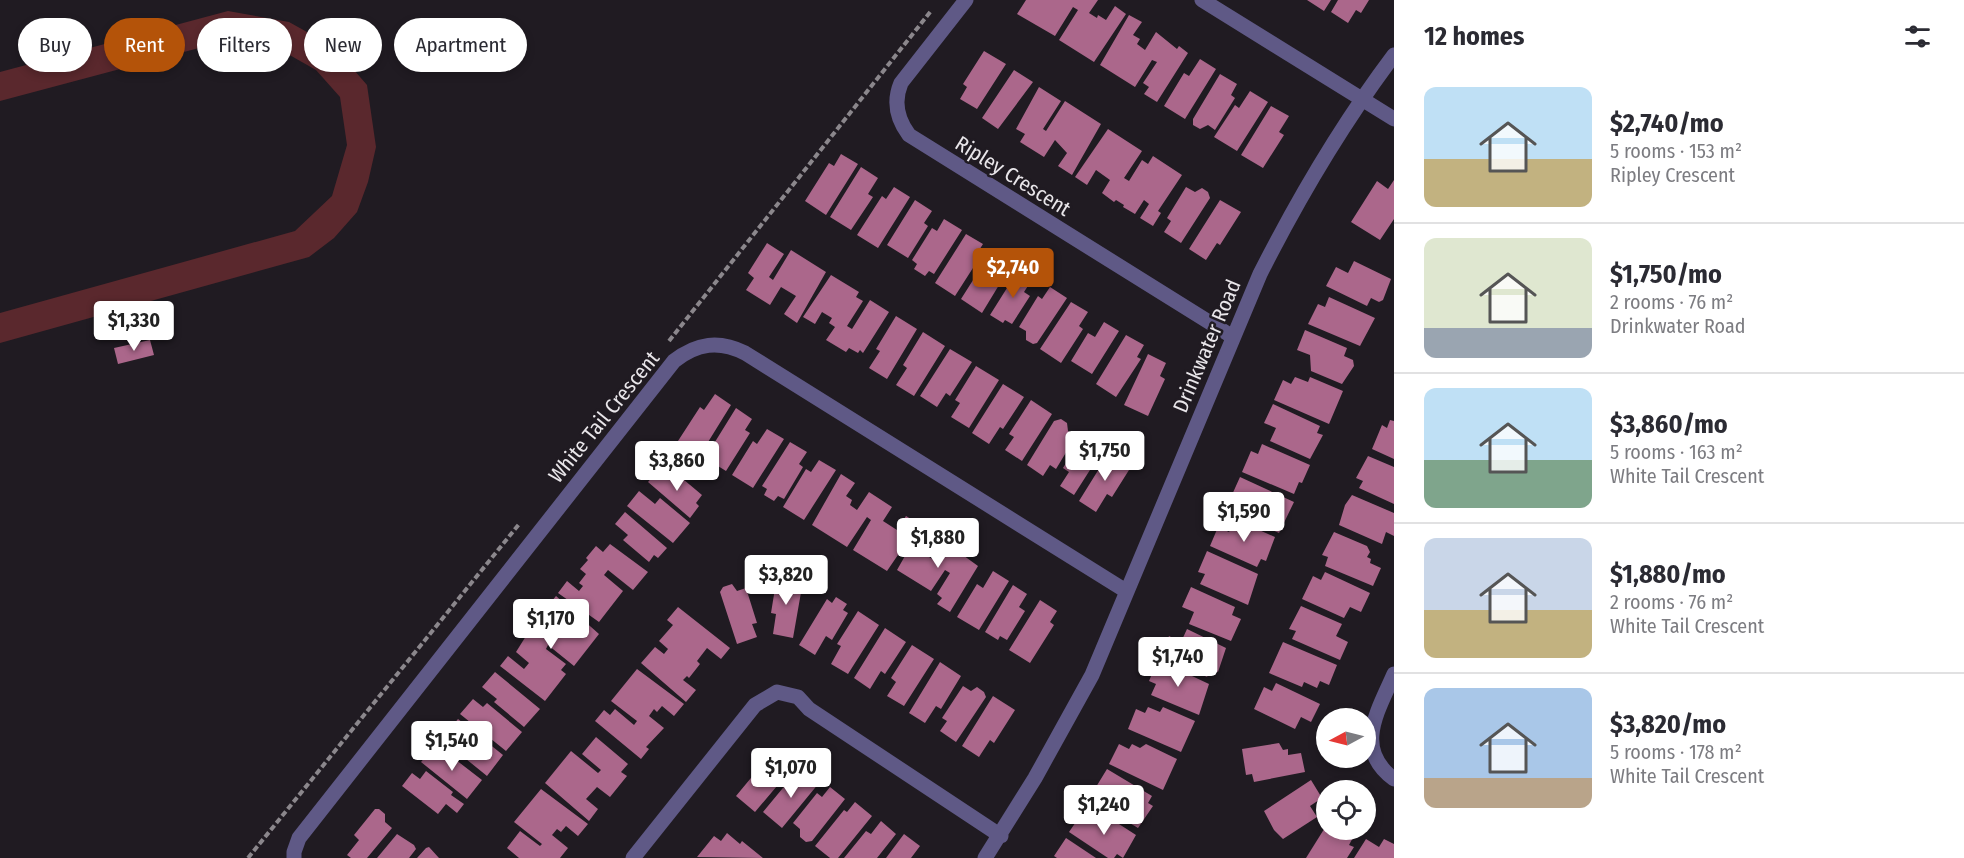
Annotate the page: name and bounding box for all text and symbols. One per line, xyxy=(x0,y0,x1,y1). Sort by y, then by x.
chip: Buy xyxy=(18,18,92,72)
chip: Rent xyxy=(104,18,185,72)
chip: Filters xyxy=(197,18,292,72)
chip: New xyxy=(304,18,382,72)
chip: Apartment xyxy=(394,18,527,72)
icon: filters xyxy=(1901,20,1934,53)
text: 12 homes xyxy=(1424,21,1524,52)
text: $2,740/mo xyxy=(1610,108,1724,139)
icon: home xyxy=(1472,111,1544,183)
street label: Ripley Crescent xyxy=(950,130,1076,222)
text: 5 rooms · 153 m² xyxy=(1610,139,1742,163)
text: Ripley Crescent xyxy=(1610,163,1735,187)
pin: $2,740 xyxy=(964,248,1062,299)
text: $2,740 xyxy=(987,255,1039,279)
text: $1,750/mo xyxy=(1610,259,1722,290)
icon: home xyxy=(1472,262,1544,334)
street label: Drinkwater Road xyxy=(1167,275,1247,417)
text: 2 rooms · 76 m² xyxy=(1610,290,1733,314)
pin: $1,330 xyxy=(85,301,183,352)
text: $1,330 xyxy=(108,308,160,332)
text: Drinkwater Road xyxy=(1610,314,1745,338)
street label: White Tail Crescent xyxy=(543,346,665,488)
text: $3,860/mo xyxy=(1610,409,1728,440)
icon: home xyxy=(1472,412,1544,484)
pin: $1,750 xyxy=(1056,431,1154,482)
text: $1,750 xyxy=(1079,438,1131,462)
text: 5 rooms · 163 m² xyxy=(1610,440,1743,464)
pin: $3,860 xyxy=(628,441,726,492)
text: $3,860 xyxy=(649,448,705,472)
text: White Tail Crescent xyxy=(1610,464,1764,488)
pin: $1,590 xyxy=(1195,492,1293,543)
text: $1,590 xyxy=(1217,499,1271,523)
pin: $1,880 xyxy=(889,518,987,569)
text: $1,880 xyxy=(911,525,965,549)
pin: $3,820 xyxy=(737,555,835,606)
text: $1,880/mo xyxy=(1610,559,1726,590)
text: $3,820 xyxy=(759,562,813,586)
icon: home xyxy=(1472,562,1544,634)
text: 2 rooms · 76 m² xyxy=(1610,590,1733,614)
pin: $1,170 xyxy=(502,599,600,650)
text: $1,170 xyxy=(527,606,575,630)
text: White Tail Crescent xyxy=(1610,614,1764,638)
pin: $1,740 xyxy=(1129,637,1227,688)
text: $1,740 xyxy=(1152,644,1204,668)
north arrow xyxy=(1316,708,1376,768)
map controls xyxy=(1316,708,1376,840)
text: $3,820/mo xyxy=(1610,709,1726,740)
icon: home xyxy=(1472,712,1544,784)
pin: $1,540 xyxy=(403,721,501,772)
text: $1,540 xyxy=(425,728,479,752)
text: 5 rooms · 178 m² xyxy=(1610,740,1742,764)
pin: $1,070 xyxy=(742,748,840,799)
text: $1,070 xyxy=(765,755,817,779)
text: White Tail Crescent xyxy=(1610,764,1764,788)
button: locate xyxy=(1316,780,1376,840)
pin: $1,240 xyxy=(1055,785,1153,836)
text: $1,240 xyxy=(1078,792,1130,816)

